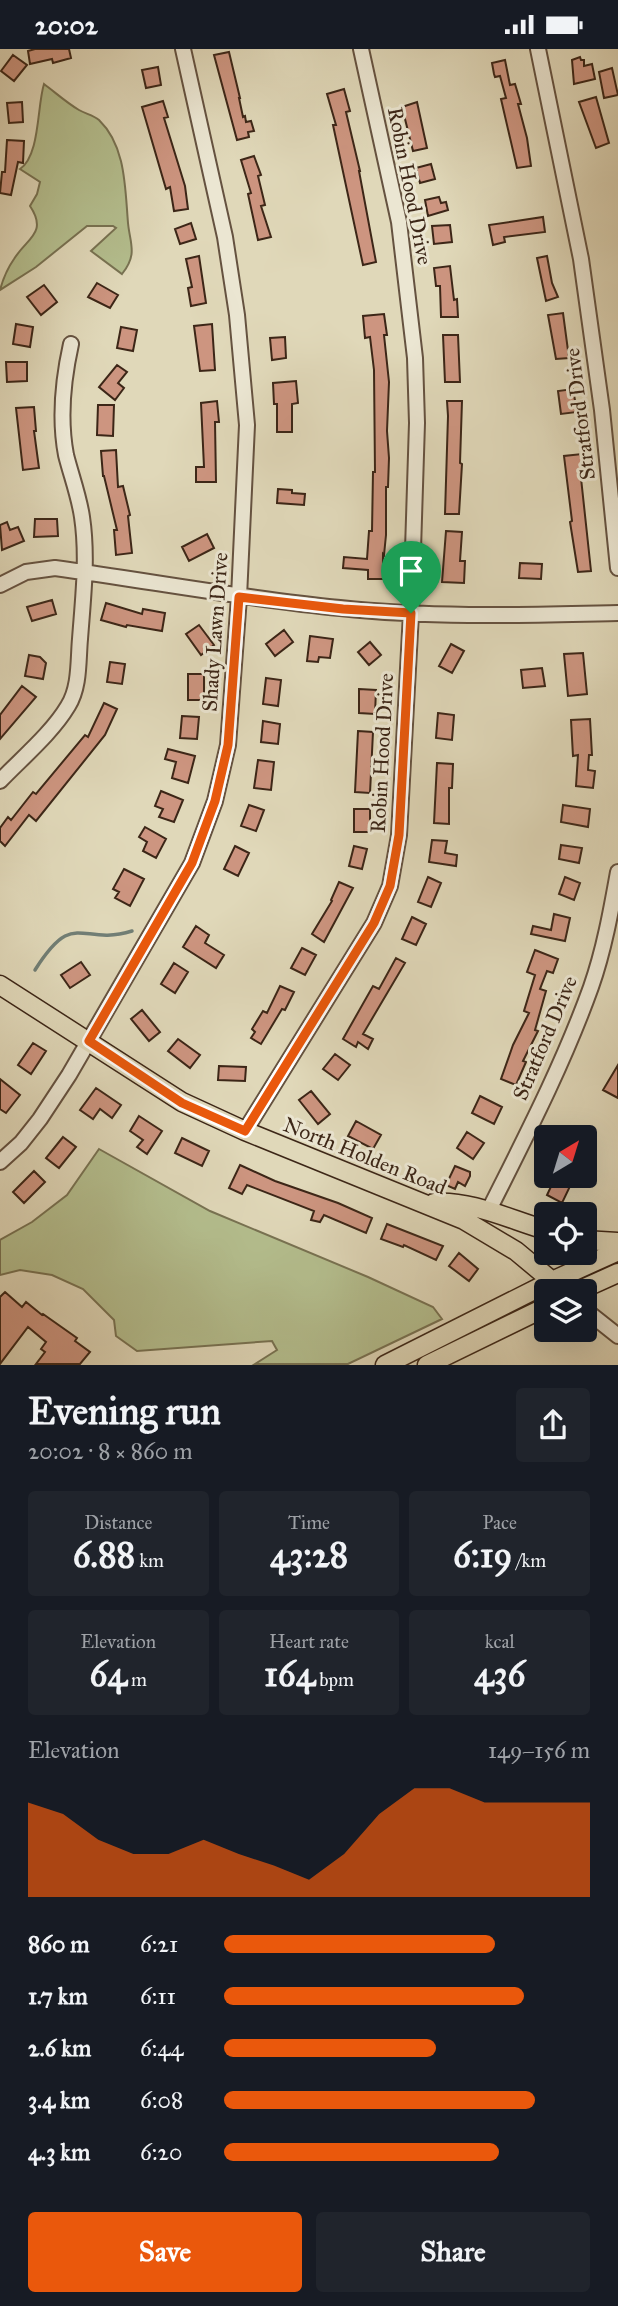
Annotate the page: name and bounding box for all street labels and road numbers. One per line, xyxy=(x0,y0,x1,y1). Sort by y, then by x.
street label: Robin Hood Drive xyxy=(382,105,438,267)
street label: Stratford Drive xyxy=(559,346,601,481)
street label: Shady Lawn Drive xyxy=(196,551,234,713)
street label: Robin Hood Drive xyxy=(365,672,399,834)
street label: Stratford Drive xyxy=(507,972,583,1104)
street label: North Holden Road xyxy=(280,1111,451,1201)

